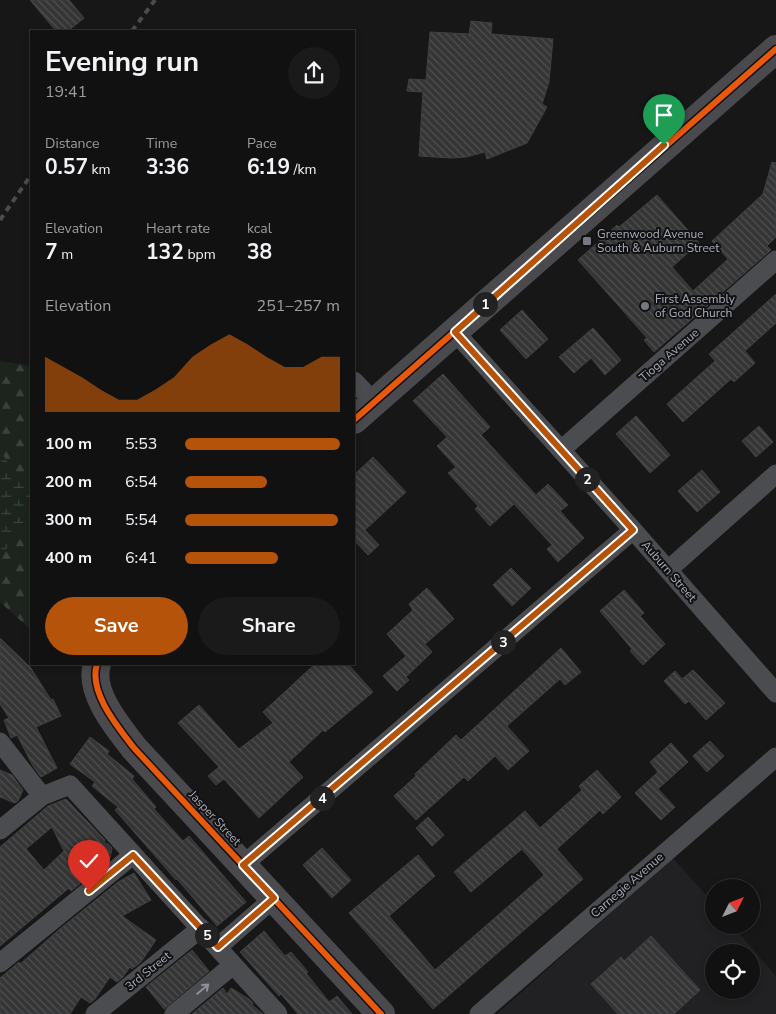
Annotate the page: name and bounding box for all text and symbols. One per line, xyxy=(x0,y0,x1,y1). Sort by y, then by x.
text: Evening run xyxy=(45,43,199,81)
button: share xyxy=(288,47,340,99)
text: 19:41 xyxy=(45,81,87,103)
pin xyxy=(643,94,685,145)
icon: arrive xyxy=(650,101,678,129)
text: Distance xyxy=(45,134,99,153)
text: Time xyxy=(146,134,177,153)
text: Pace xyxy=(247,134,277,153)
text: 0.57 xyxy=(45,153,88,181)
text: 3:36 xyxy=(146,153,189,181)
text: 6:19 xyxy=(247,153,290,181)
text: km xyxy=(88,160,111,179)
text: /km xyxy=(290,160,317,179)
text: Elevation xyxy=(45,219,103,238)
text: Heart rate xyxy=(146,219,210,238)
text: kcal xyxy=(247,219,272,238)
place label: Greenwood Avenue South & Auburn Street xyxy=(597,226,720,256)
marker: Greenwood Avenue South & Auburn Street xyxy=(581,235,593,247)
text: 7 xyxy=(45,238,58,266)
text: 132 xyxy=(146,238,184,266)
text: 38 xyxy=(247,238,272,266)
text: m xyxy=(58,245,73,264)
text: bpm xyxy=(184,245,216,264)
place label: First Assembly of God Church xyxy=(655,291,736,321)
pin: 1 xyxy=(472,292,498,316)
text: Elevation xyxy=(45,295,111,317)
text: 251–257 m xyxy=(257,295,340,317)
text: 1 xyxy=(481,295,490,314)
marker: First Assembly of God Church xyxy=(639,300,651,312)
street label: Tioga Avenue xyxy=(636,325,702,385)
text: 100 m xyxy=(45,433,92,455)
text: 5:53 xyxy=(125,433,157,455)
pin: 2 xyxy=(574,466,600,492)
text: 2 xyxy=(583,470,592,489)
text: 200 m xyxy=(45,471,92,493)
text: 6:54 xyxy=(125,471,157,493)
text: 300 m xyxy=(45,509,92,531)
text: 5:54 xyxy=(125,509,157,531)
street label: Auburn Street xyxy=(638,537,701,606)
text: 400 m xyxy=(45,547,92,569)
text: 6:41 xyxy=(125,547,157,569)
button: Save xyxy=(45,597,188,655)
button: Share xyxy=(198,597,340,655)
pin: 3 xyxy=(490,630,516,654)
text: 3 xyxy=(499,633,508,652)
street label: Jasper Street xyxy=(185,786,245,849)
pin: 4 xyxy=(310,786,334,810)
text: 4 xyxy=(318,789,327,808)
pin xyxy=(68,840,110,891)
icon: check xyxy=(75,847,103,875)
street label: Carnegie Avenue xyxy=(587,849,667,921)
north arrow xyxy=(705,879,760,934)
map controls xyxy=(705,879,760,999)
pin: 5 xyxy=(194,922,220,948)
text: 5 xyxy=(203,926,212,945)
button: locate xyxy=(705,944,760,999)
street label: 3rd Street xyxy=(122,947,175,994)
one-way arrow xyxy=(196,984,209,995)

